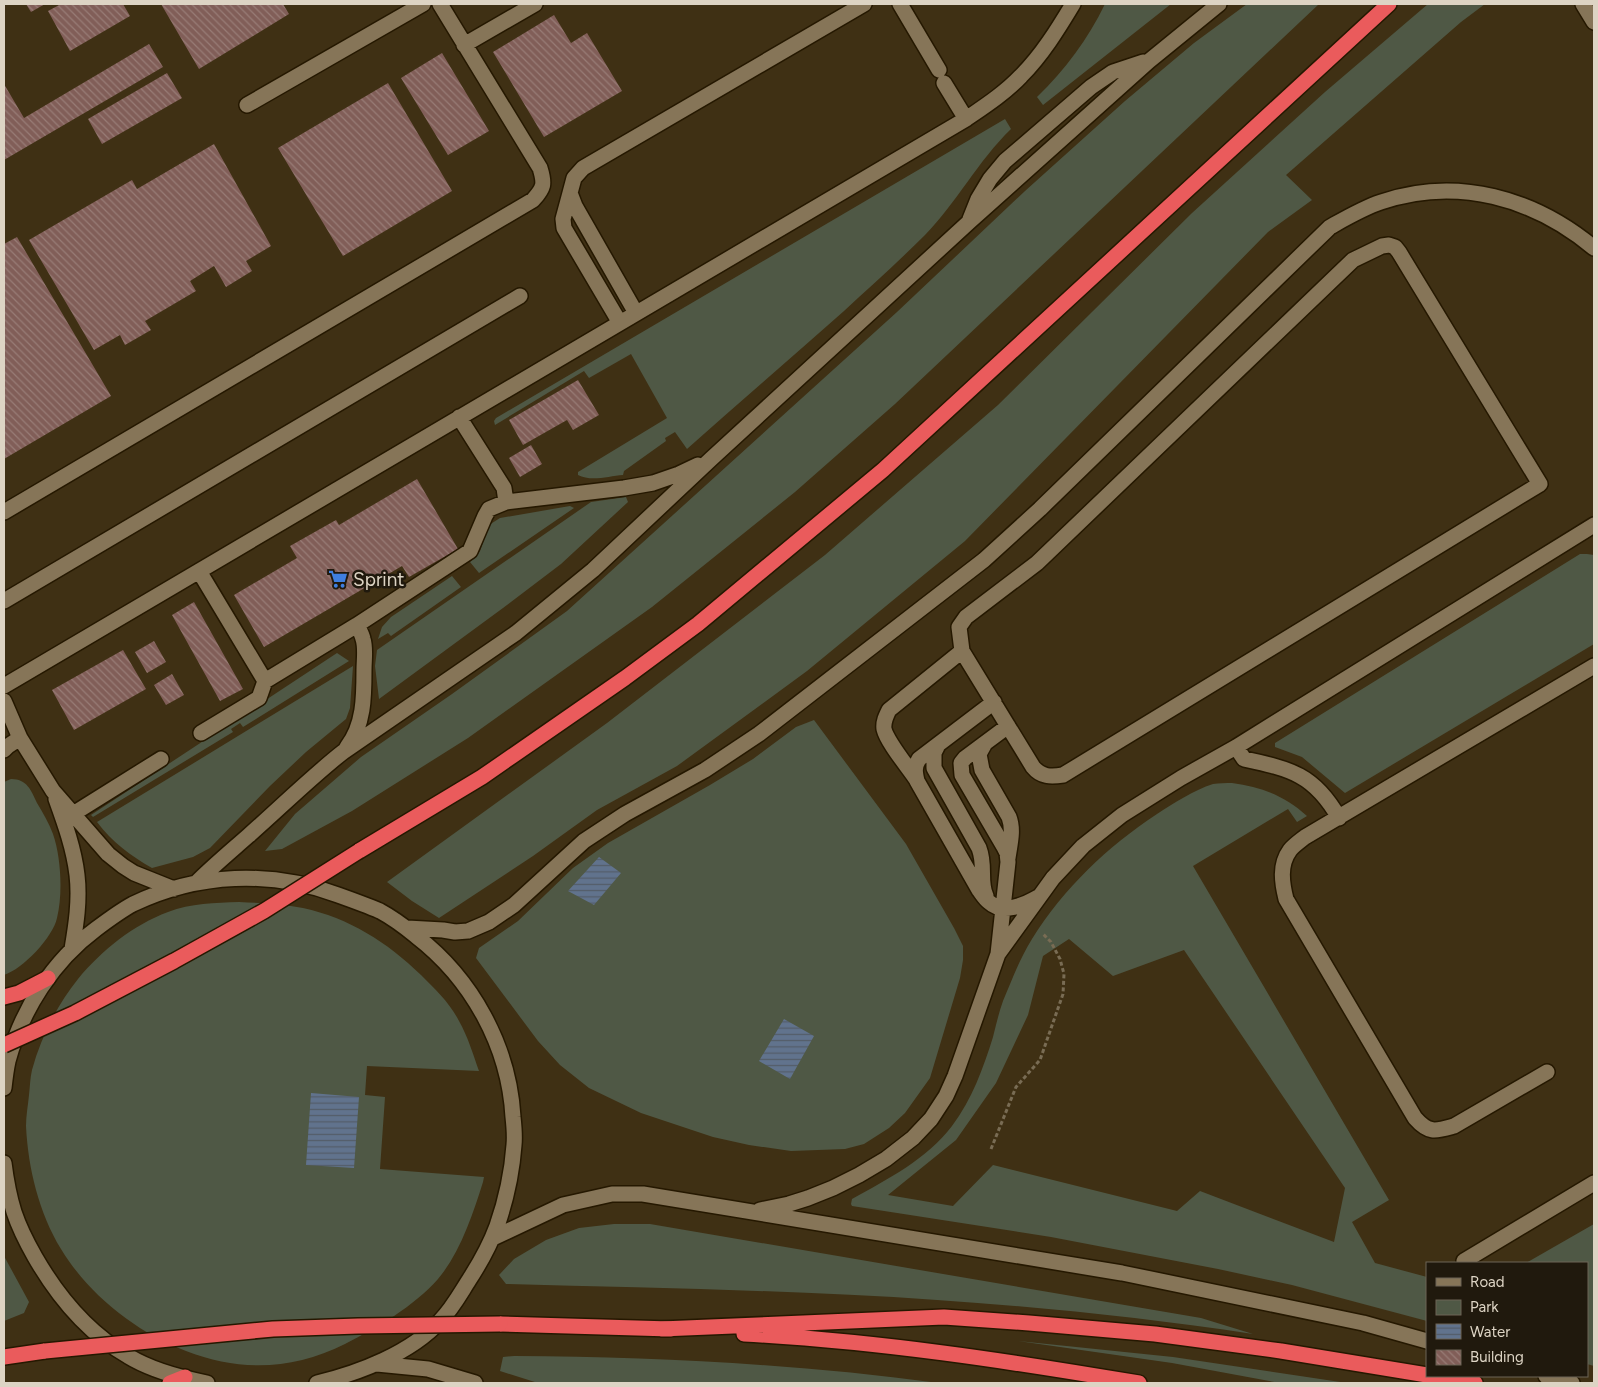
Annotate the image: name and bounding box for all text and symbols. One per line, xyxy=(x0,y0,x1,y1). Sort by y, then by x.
supermarket icon: Sprint xyxy=(327,568,349,590)
place label: Sprint xyxy=(353,568,405,591)
legend xyxy=(1426,1262,1588,1377)
text: Road xyxy=(1470,1273,1505,1291)
text: Park xyxy=(1470,1298,1499,1316)
text: Water xyxy=(1470,1323,1510,1341)
text: Building xyxy=(1470,1348,1524,1366)

